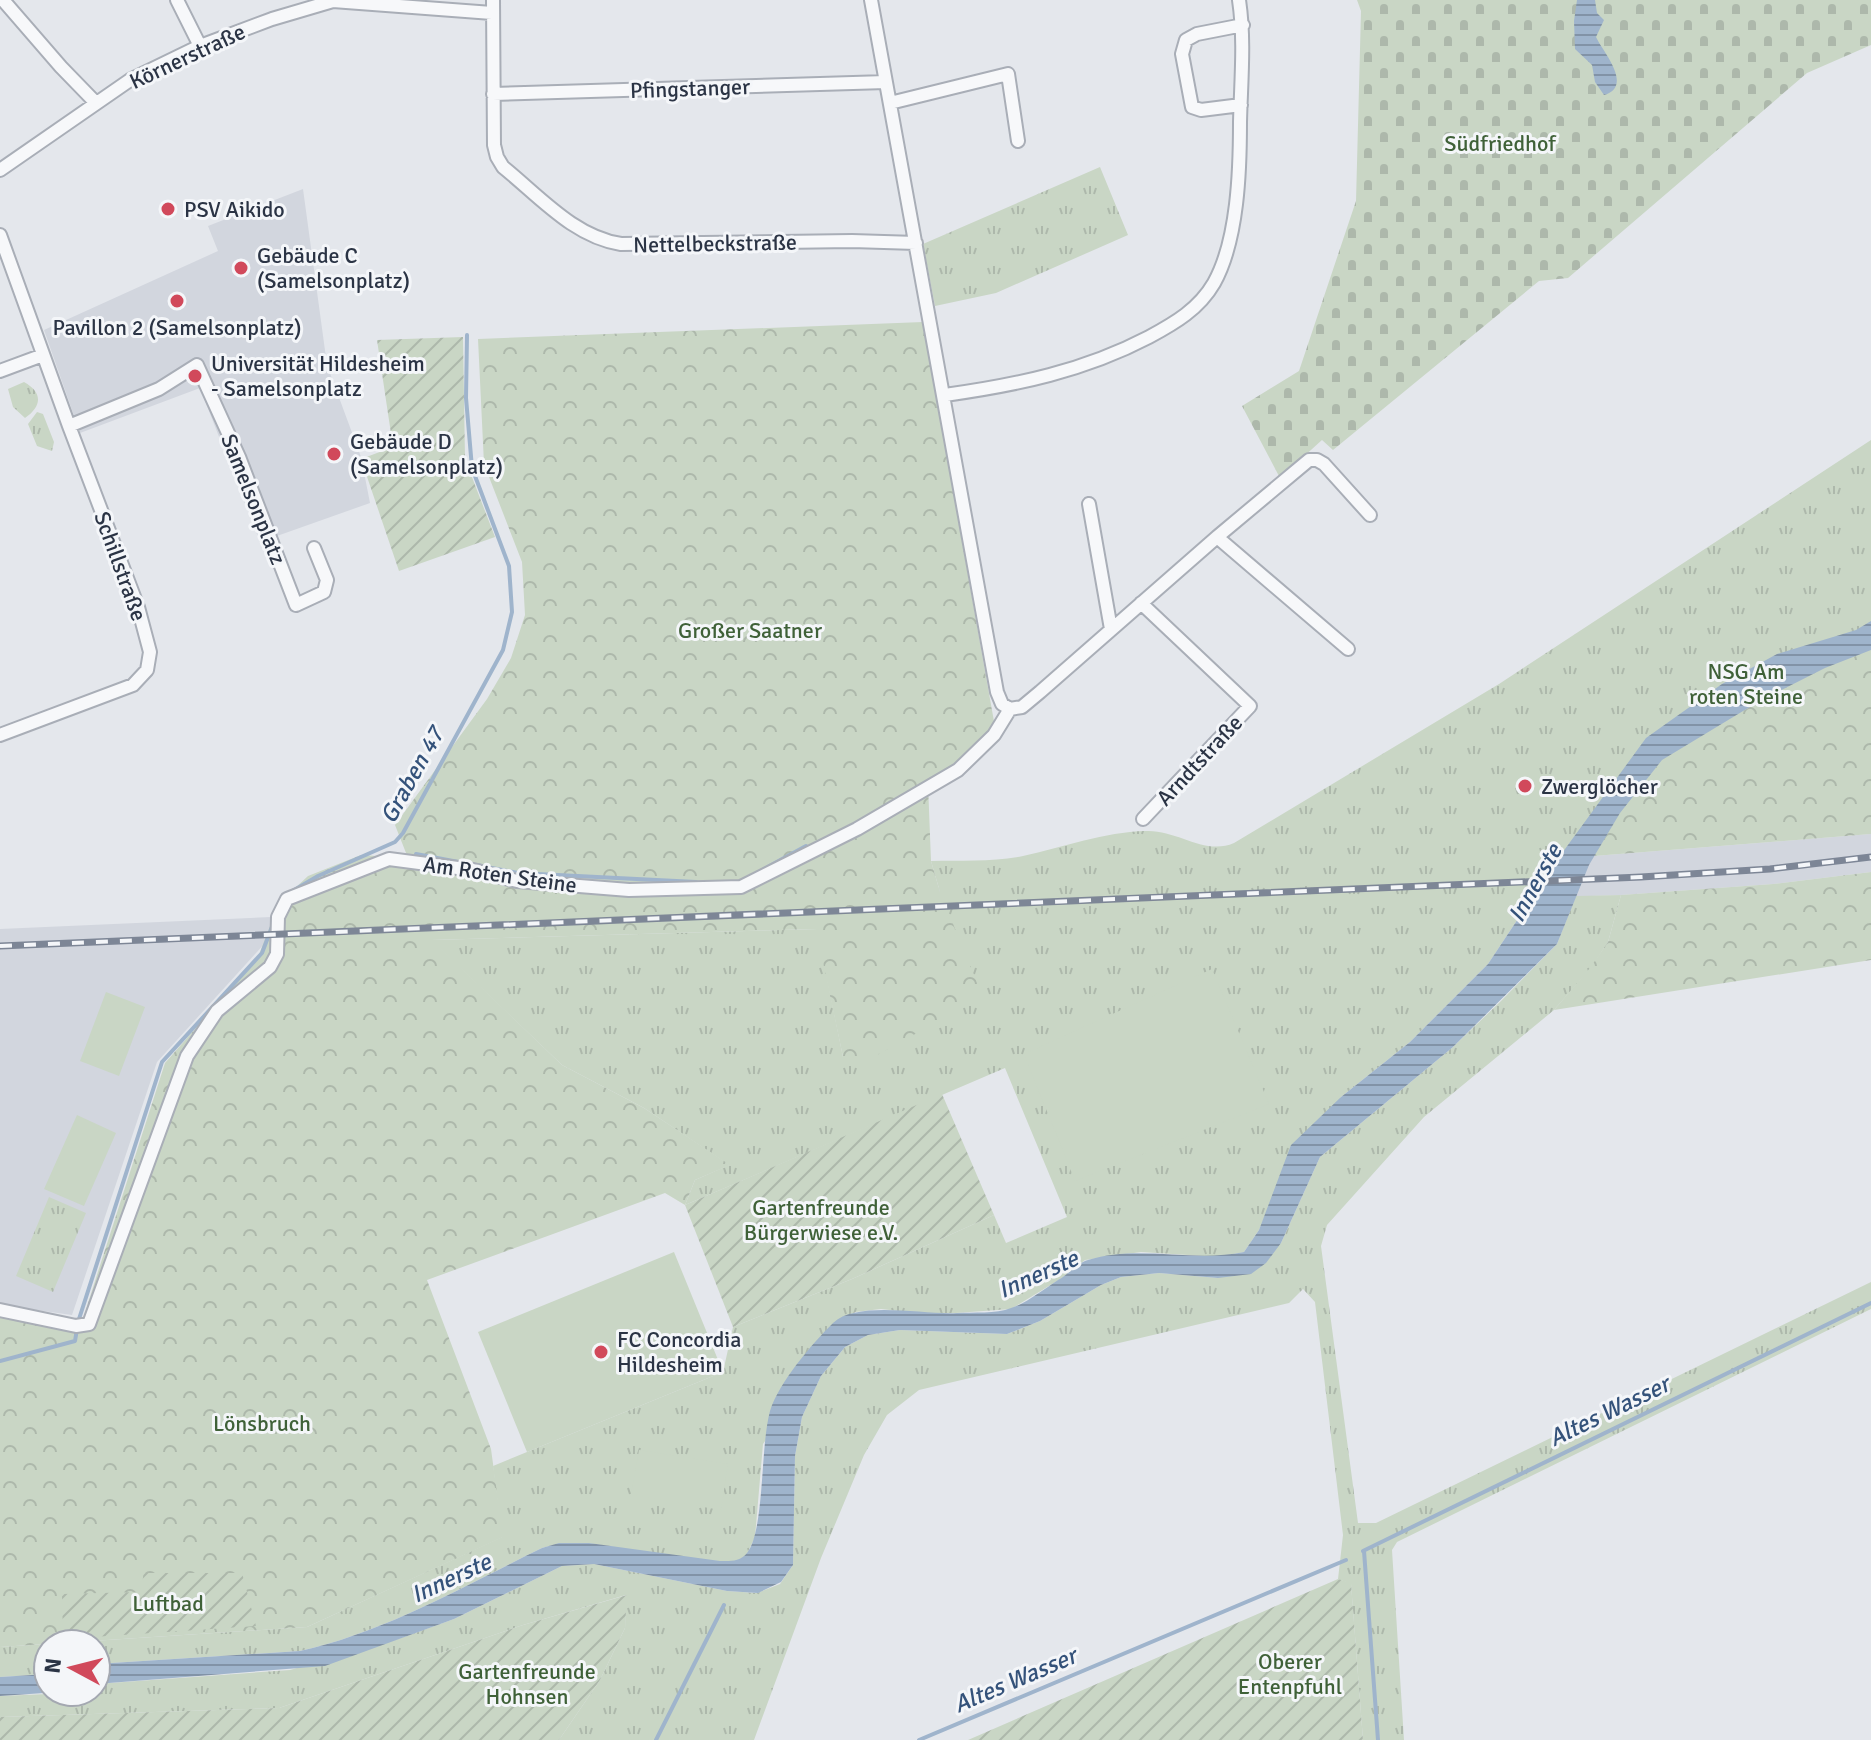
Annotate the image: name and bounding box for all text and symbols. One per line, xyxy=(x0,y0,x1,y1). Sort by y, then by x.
street label: Körnerstraße xyxy=(125,18,249,95)
street label: Pfingstanger xyxy=(629,73,751,104)
park label: Südfriedhof xyxy=(1444,130,1557,157)
place label: PSV Aikido xyxy=(184,196,285,223)
marker: PSV Aikido xyxy=(159,200,177,218)
street label: Nettelbeckstraße xyxy=(633,229,797,258)
place label: Gebäude C (Samelsonplatz) xyxy=(257,242,410,294)
marker: Gebäude C (Samelsonplatz) xyxy=(232,259,250,277)
marker: Pavillon 2 (Samelsonplatz) xyxy=(168,292,186,310)
place label: Pavillon 2 (Samelsonplatz) xyxy=(53,314,301,341)
place label: Universität Hildesheim - Samelsonplatz xyxy=(211,350,425,402)
marker: Universität Hildesheim - Samelsonplatz xyxy=(186,367,204,385)
place label: Gebäude D (Samelsonplatz) xyxy=(350,428,503,480)
street label: Samelsonplatz xyxy=(215,430,292,569)
marker: Gebäude D (Samelsonplatz) xyxy=(325,445,343,463)
street label: Schillstraße xyxy=(88,508,153,625)
park label: Großer Saatner xyxy=(678,617,822,644)
park label: NSG Am roten Steine xyxy=(1689,658,1803,710)
street label: Arndtstraße xyxy=(1151,709,1248,811)
water label: Graben 47 xyxy=(373,719,452,828)
place label: Zwerglöcher xyxy=(1541,773,1658,800)
marker: Zwerglöcher xyxy=(1516,777,1534,795)
water label: Innerste xyxy=(1501,838,1569,927)
street label: Am Roten Steine xyxy=(421,850,579,899)
park label: Gartenfreunde Bürgerwiese e.V. xyxy=(744,1194,898,1246)
water label: Innerste xyxy=(993,1243,1084,1305)
place label: FC Concordia Hildesheim xyxy=(617,1326,741,1378)
marker: FC Concordia Hildesheim xyxy=(592,1343,610,1361)
water label: Altes Wasser xyxy=(1544,1368,1677,1453)
park label: Lönsbruch xyxy=(213,1410,311,1437)
water label: Innerste xyxy=(406,1546,497,1610)
park label: Luftbad xyxy=(132,1590,204,1617)
north arrow xyxy=(32,1628,112,1708)
water label: Altes Wasser xyxy=(949,1639,1084,1719)
park label: Oberer Entenpfuhl xyxy=(1238,1648,1342,1700)
text: N xyxy=(38,1656,67,1675)
park label: Gartenfreunde Hohnsen xyxy=(458,1658,596,1710)

